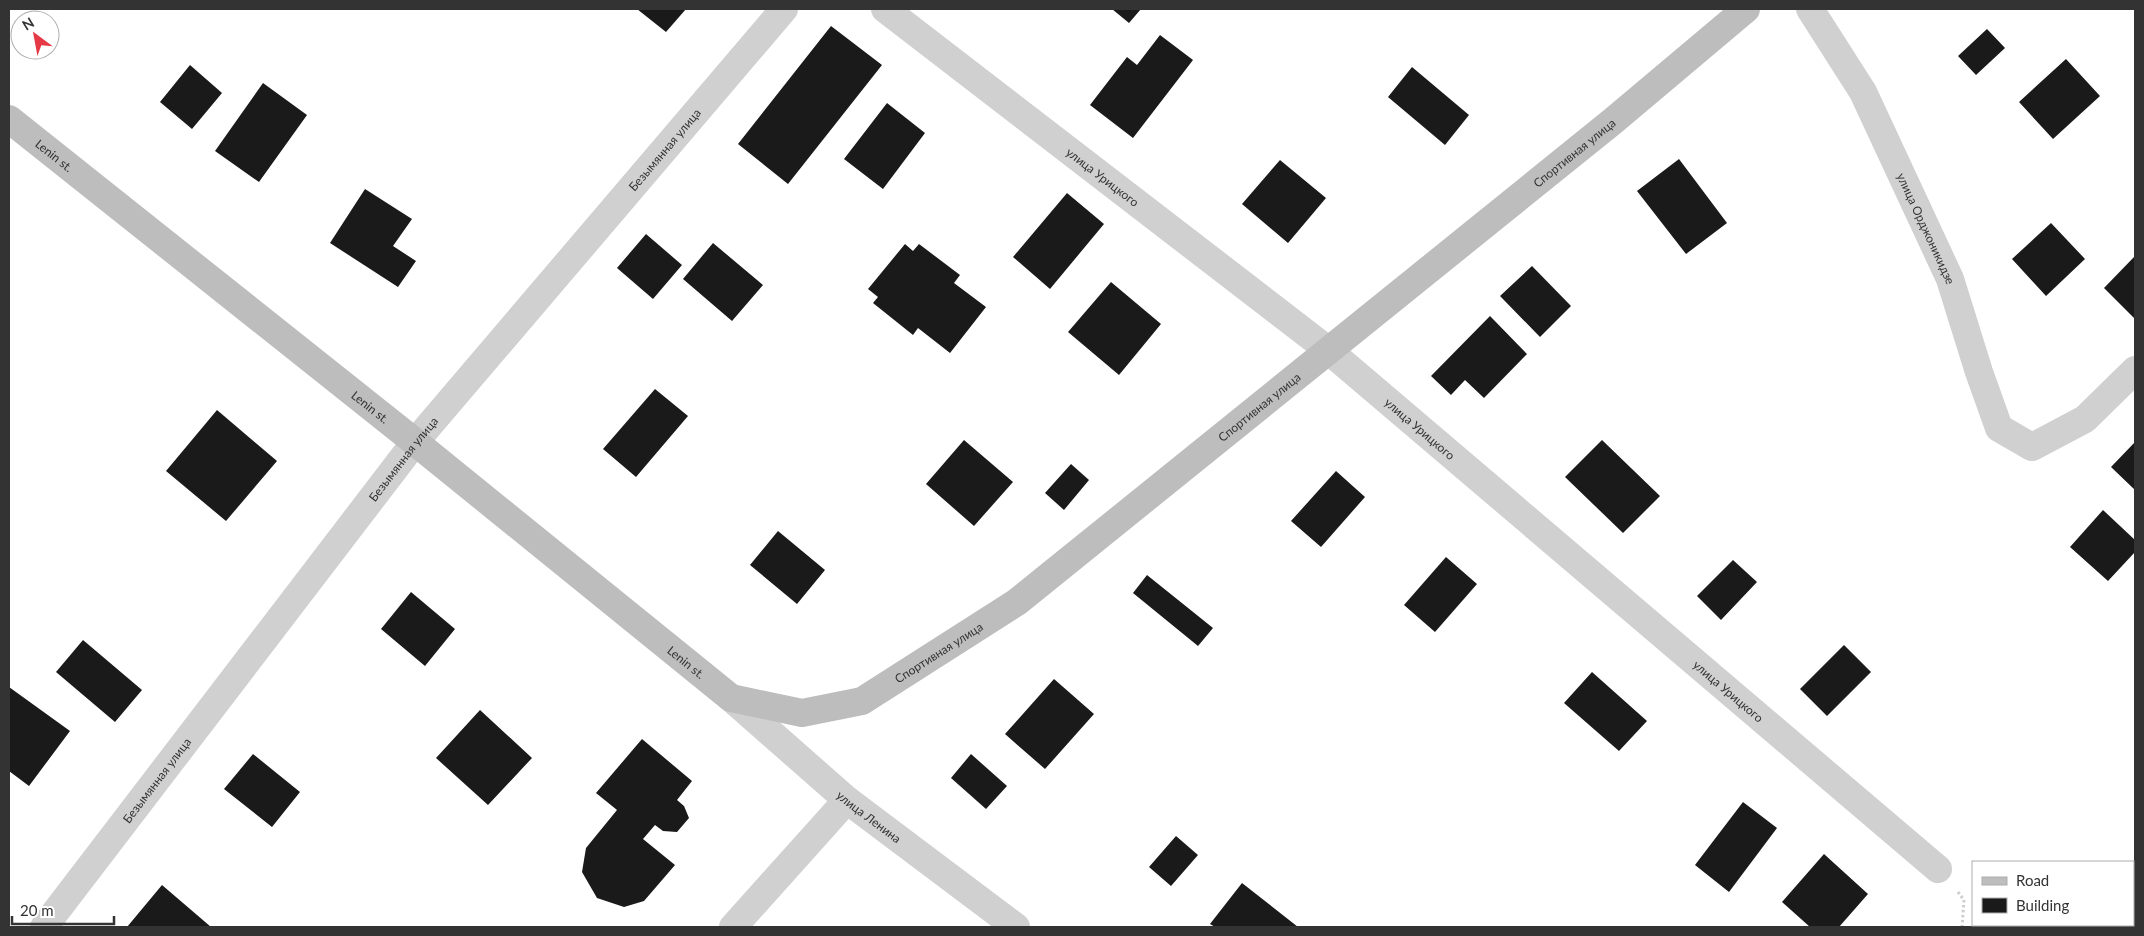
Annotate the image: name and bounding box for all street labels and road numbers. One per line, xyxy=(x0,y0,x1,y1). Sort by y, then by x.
street label: Безымянная улица xyxy=(625,105,704,194)
street label: Спортивная улица xyxy=(1530,115,1618,190)
street label: Lenin st. xyxy=(33,136,76,175)
street label: улица Урицкого xyxy=(1064,144,1142,210)
street label: улица Орджоникидзе xyxy=(1894,170,1959,286)
street label: Спортивная улица xyxy=(1215,369,1303,445)
street label: Lenin st. xyxy=(349,387,392,426)
street label: улица Урицкого xyxy=(1382,394,1459,463)
street label: Безымянная улица xyxy=(365,413,441,504)
street label: Спортивная улица xyxy=(892,618,985,686)
street label: Lenin st. xyxy=(665,642,708,682)
street label: улица Урицкого xyxy=(1690,657,1767,725)
street label: Безымянная улица xyxy=(119,734,194,826)
street label: улица Ленина xyxy=(834,787,904,846)

